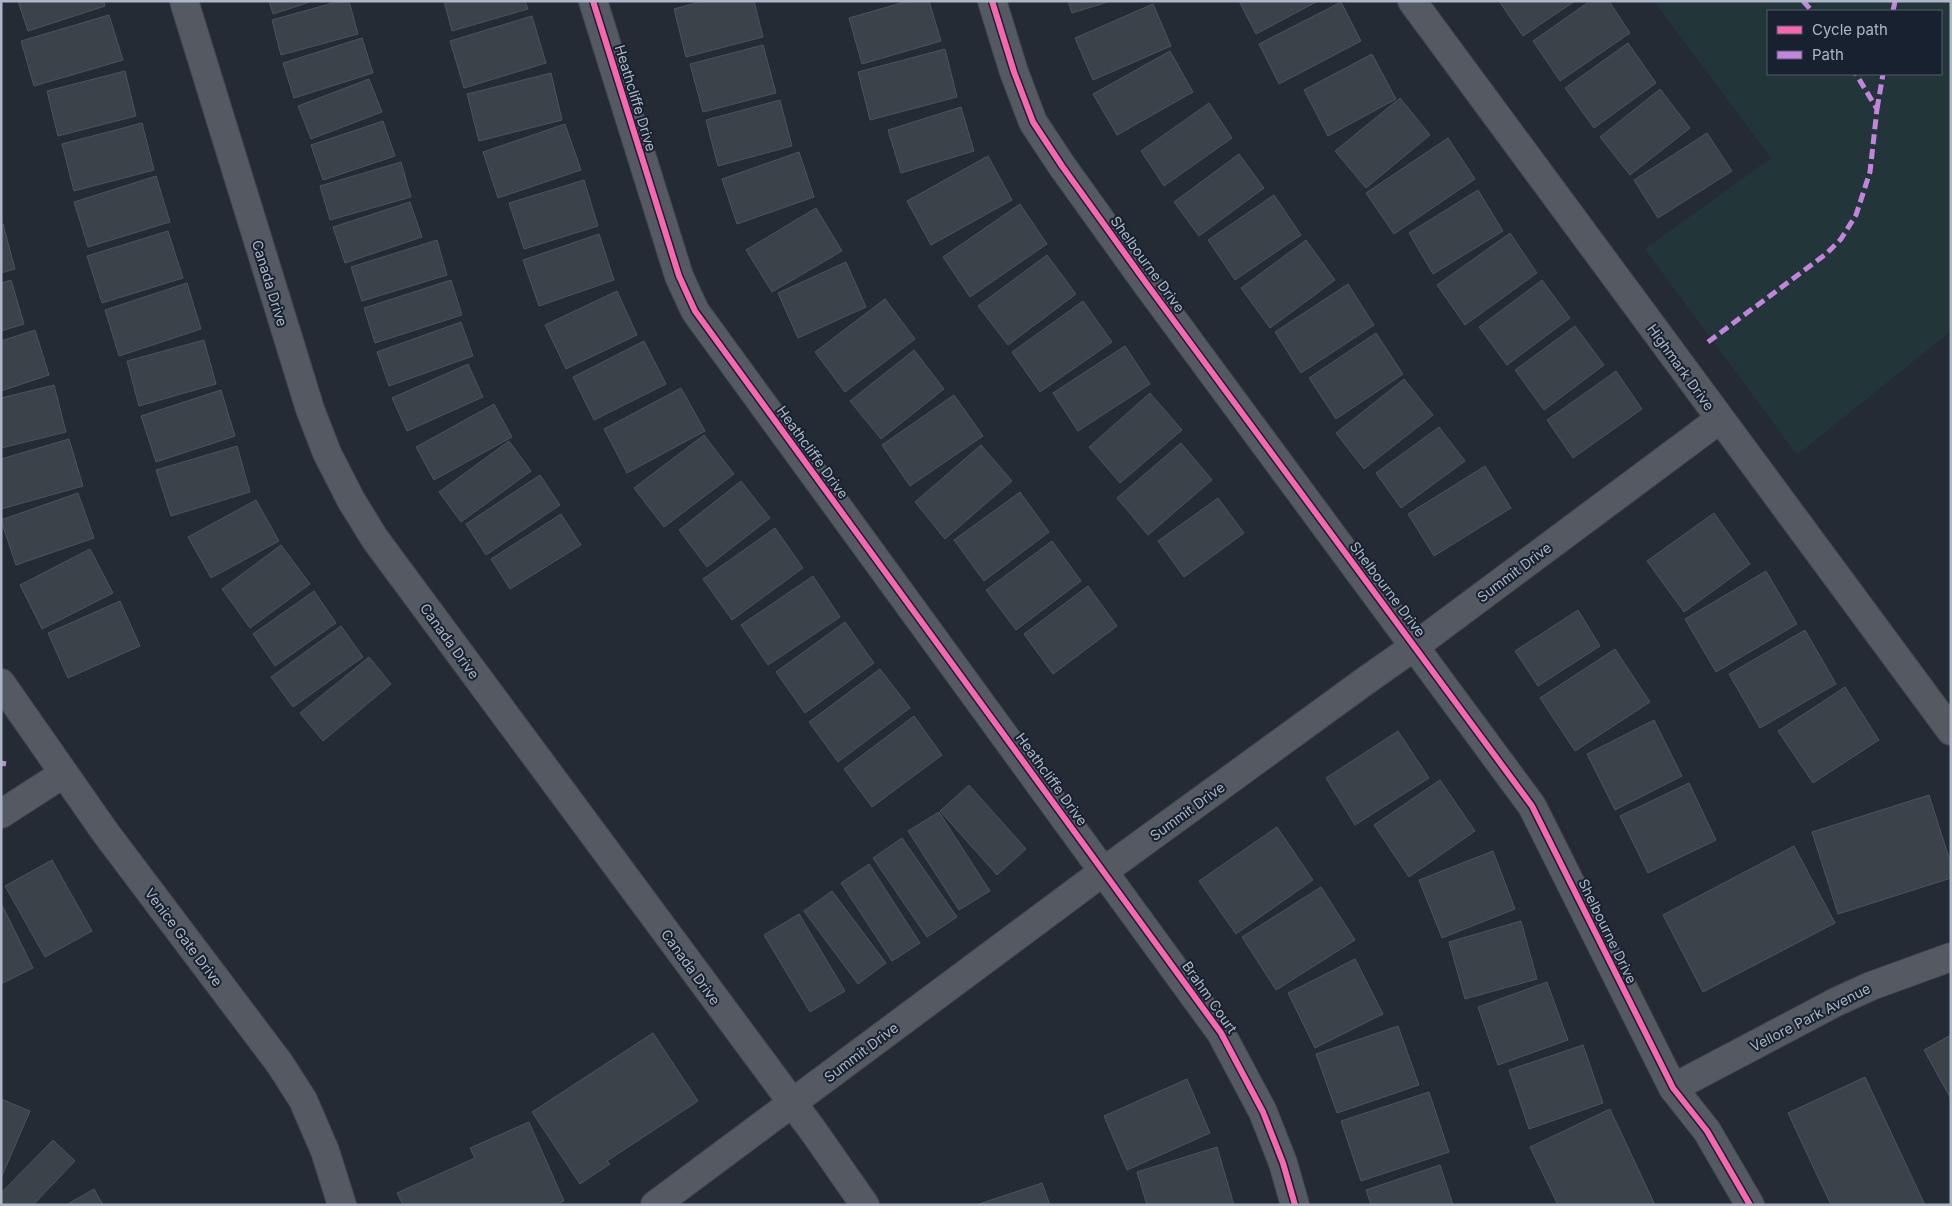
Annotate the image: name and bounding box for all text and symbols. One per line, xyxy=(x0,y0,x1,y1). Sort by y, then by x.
legend xyxy=(1767,10,1942,75)
text: Cycle path xyxy=(1812,20,1888,39)
street label: Heathcliffe Drive xyxy=(612,43,660,153)
text: Path xyxy=(1812,45,1844,64)
street label: Shelbourne Drive xyxy=(1107,213,1189,315)
street label: Canada Drive xyxy=(249,238,291,328)
street label: Highmark Drive xyxy=(1644,320,1718,414)
street label: Heathcliffe Drive xyxy=(774,402,852,502)
street label: Shelbourne Drive xyxy=(1347,538,1429,640)
street label: Summit Drive xyxy=(1474,539,1554,605)
street label: Canada Drive xyxy=(417,600,483,682)
street label: Heathcliffe Drive xyxy=(1013,729,1091,829)
street label: Summit Drive xyxy=(1146,778,1228,844)
street label: Shelbourne Drive xyxy=(1575,876,1641,986)
street label: Venice Gate Drive xyxy=(142,885,226,989)
street label: Canada Drive xyxy=(658,926,724,1008)
street label: Brahm Court xyxy=(1179,958,1241,1037)
street label: Vellore Park Avenue xyxy=(1747,979,1873,1055)
street label: Summit Drive xyxy=(821,1019,901,1085)

